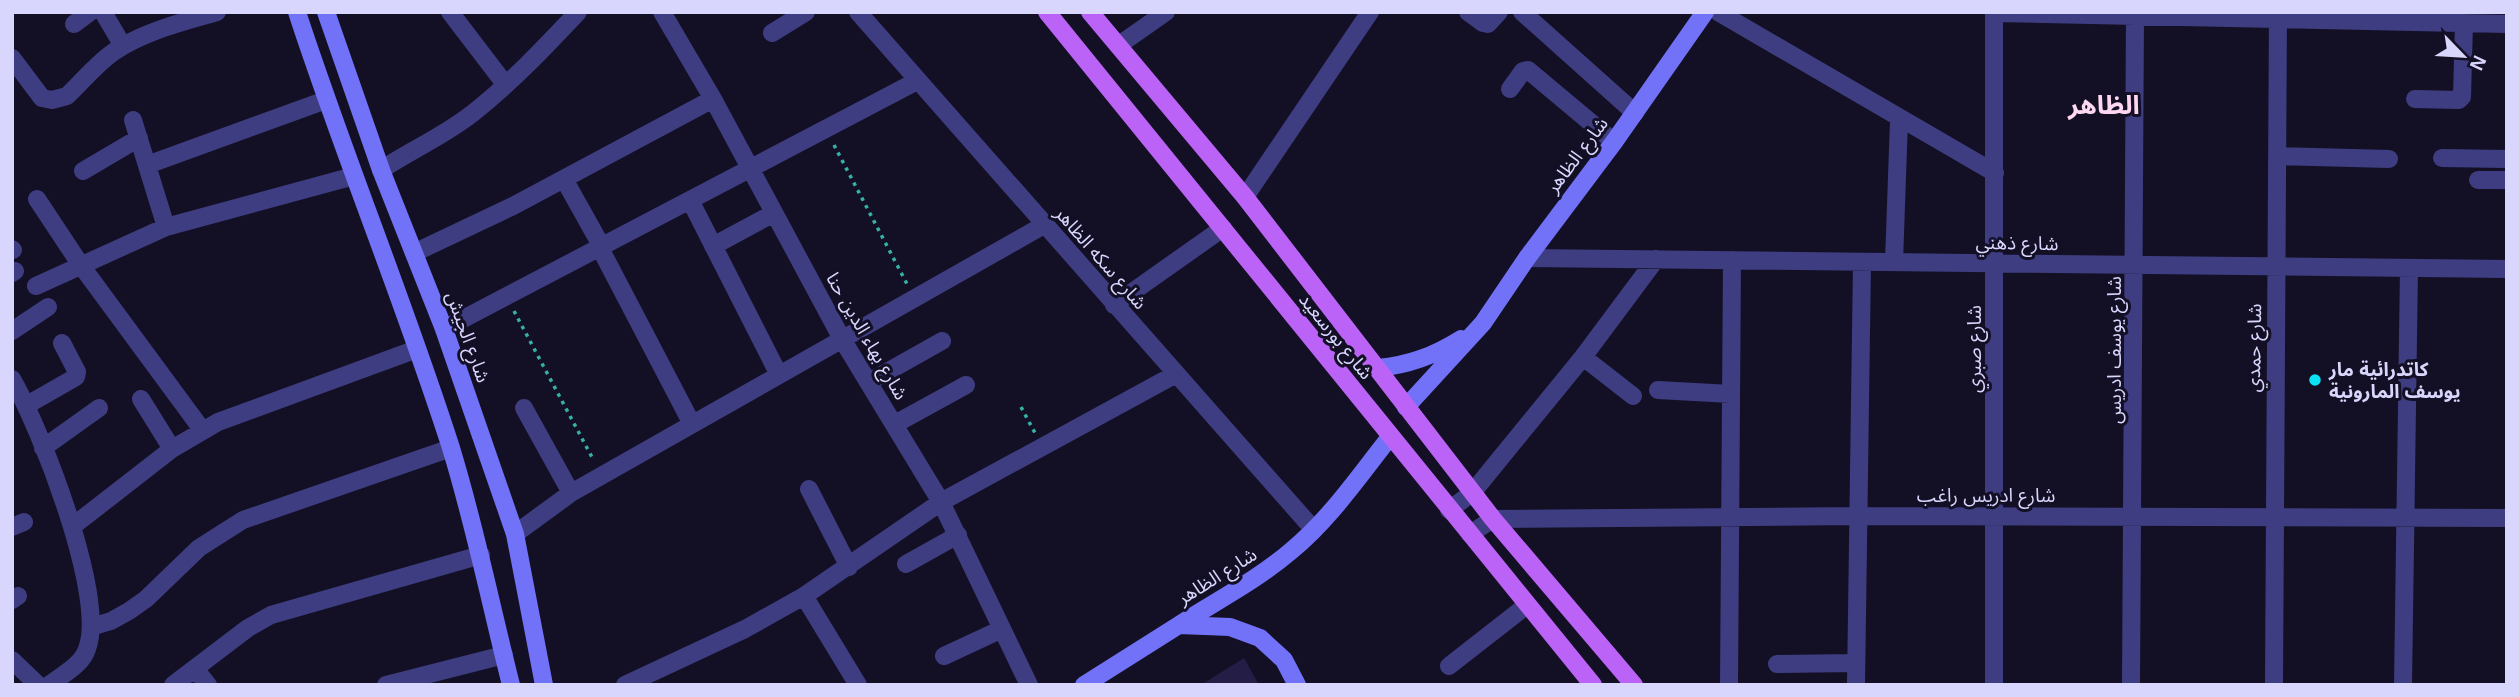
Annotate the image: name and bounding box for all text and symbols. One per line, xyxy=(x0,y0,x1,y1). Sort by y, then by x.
north arrow xyxy=(2428,21,2498,91)
text: N xyxy=(2466,52,2490,74)
district label: الظاهر xyxy=(2067,90,2140,120)
street label: شارع الظاهر xyxy=(1541,113,1615,200)
street label: شارع سكه الظاهر xyxy=(1048,202,1151,315)
street label: شارع ذهني xyxy=(1975,232,2059,259)
street label: شارع بهاء الدين حنا xyxy=(819,269,912,405)
street label: شارع يوسف ادريس xyxy=(2104,276,2128,424)
street label: شارع الجيش xyxy=(439,289,494,386)
street label: شارع بورسعيد xyxy=(1293,289,1377,385)
street label: شارع حمدي xyxy=(2243,303,2270,393)
street label: شارع صبري xyxy=(1964,305,1989,393)
place label: كاتدرائية مار يوسف المارونية xyxy=(2328,359,2461,403)
marker: كاتدرائية مار يوسف المارونية xyxy=(2307,372,2323,388)
street label: شارع ادريس راغب xyxy=(1917,485,2055,509)
street label: شارع الظاهر xyxy=(1173,543,1262,612)

